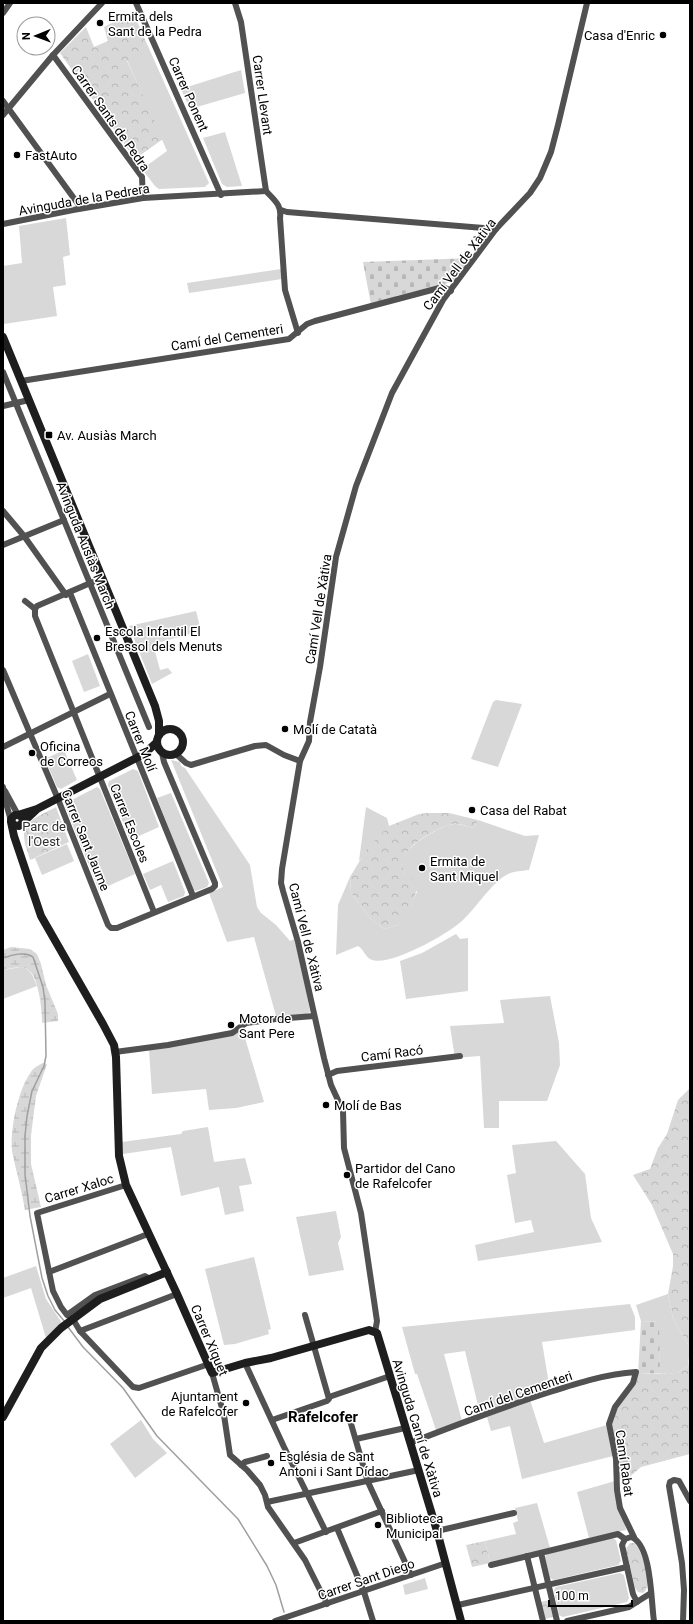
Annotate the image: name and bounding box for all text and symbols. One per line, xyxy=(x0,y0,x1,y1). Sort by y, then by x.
place label: Ermita dels Sant de la Pedra xyxy=(108,9,202,39)
north arrow xyxy=(16,16,56,56)
marker: Ermita dels Sant de la Pedra xyxy=(95,18,105,28)
place label: Casa d'Enric xyxy=(584,28,655,43)
marker: Casa d'Enric xyxy=(658,30,668,40)
text: N xyxy=(20,32,33,40)
street label: Carrer Llevant xyxy=(249,54,276,136)
street label: Carrer Ponent xyxy=(165,55,212,134)
street label: Carrer Sants de Pedra xyxy=(68,62,153,174)
place label: FastAuto xyxy=(25,148,77,163)
marker: FastAuto xyxy=(12,150,22,160)
street label: Avinguda de la Pedrera xyxy=(18,181,151,218)
street label: Camí Vell de Xàtiva xyxy=(420,215,499,313)
street label: Camí del Cementeri xyxy=(170,321,284,354)
place label: Av. Ausiàs March xyxy=(57,428,157,443)
marker: Av. Ausiàs March xyxy=(44,430,54,440)
street label: Avinguda Ausiàs March xyxy=(53,479,118,611)
street label: Camí Vell de Xàtiva xyxy=(302,553,335,665)
place label: Escola Infantil El Bressol dels Menuts xyxy=(105,624,223,654)
marker: Escola Infantil El Bressol dels Menuts xyxy=(92,633,102,643)
street label: Carrer Molí xyxy=(122,709,160,774)
place label: Molí de Catatà xyxy=(293,722,377,737)
marker: Molí de Catatà xyxy=(280,724,290,734)
place label: Oficina de Correos xyxy=(40,739,103,769)
marker: Oficina de Correos xyxy=(27,748,37,758)
street label: Carrer Escoles xyxy=(107,782,152,865)
street label: Carrer Sant Jaume xyxy=(58,787,113,893)
place label: Casa del Rabat xyxy=(480,803,567,818)
marker: Casa del Rabat xyxy=(467,805,477,815)
park label: Parc de l'Oest xyxy=(22,819,66,849)
place label: Ermita de Sant Miquel xyxy=(430,854,499,884)
marker: Ermita de Sant Miquel xyxy=(417,863,427,873)
street label: Camí Vell de Xàtiva xyxy=(286,881,327,993)
place label: Motor de Sant Pere xyxy=(239,1011,295,1041)
marker: Motor de Sant Pere xyxy=(226,1020,236,1030)
street label: Camí Racó xyxy=(360,1042,424,1065)
place label: Molí de Bas xyxy=(334,1098,402,1113)
marker: Molí de Bas xyxy=(321,1100,331,1110)
place label: Partidor del Cano de Rafelcofer xyxy=(355,1161,455,1191)
marker: Partidor del Cano de Rafelcofer xyxy=(342,1170,352,1180)
street label: Carrer Xaloc xyxy=(43,1171,116,1206)
street label: Carrer Xiquet xyxy=(188,1302,231,1378)
street label: Avinguda Camí de Xàtiva xyxy=(389,1357,446,1499)
street label: Camí del Cementeri xyxy=(462,1368,574,1419)
place label: Ajuntament de Rafelcofer xyxy=(161,1389,239,1419)
marker: Ajuntament de Rafelcofer xyxy=(241,1398,251,1408)
district label: Rafelcofer xyxy=(288,1408,358,1426)
street label: Camí Rabat xyxy=(612,1429,637,1497)
place label: Església de Sant Antoni i Sant Dídac xyxy=(279,1449,389,1479)
marker: Església de Sant Antoni i Sant Dídac xyxy=(266,1458,276,1468)
place label: Biblioteca Municipal xyxy=(386,1511,443,1541)
marker: Biblioteca Municipal xyxy=(373,1520,383,1530)
street label: Carrer Sant Diego xyxy=(316,1556,417,1603)
scale bar xyxy=(549,1582,632,1608)
text: 100 m xyxy=(555,1589,589,1603)

